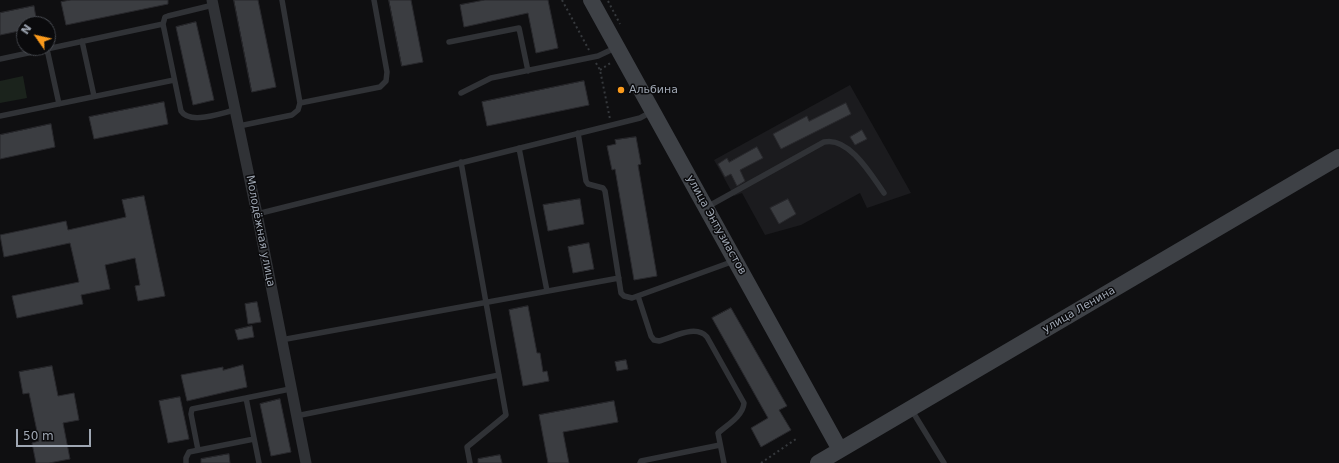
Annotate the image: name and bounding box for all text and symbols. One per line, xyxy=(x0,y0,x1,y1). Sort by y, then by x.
north arrow xyxy=(16,16,56,56)
text: N xyxy=(18,22,34,37)
place label: Альбина xyxy=(629,83,678,97)
marker: Альбина xyxy=(616,85,626,95)
street label: улица Энтузиастов xyxy=(683,173,749,277)
street label: Молодёжная улица xyxy=(243,174,277,288)
street label: улица Ленина xyxy=(1040,284,1118,336)
scale bar xyxy=(18,421,93,447)
text: 50 m xyxy=(23,429,54,443)

